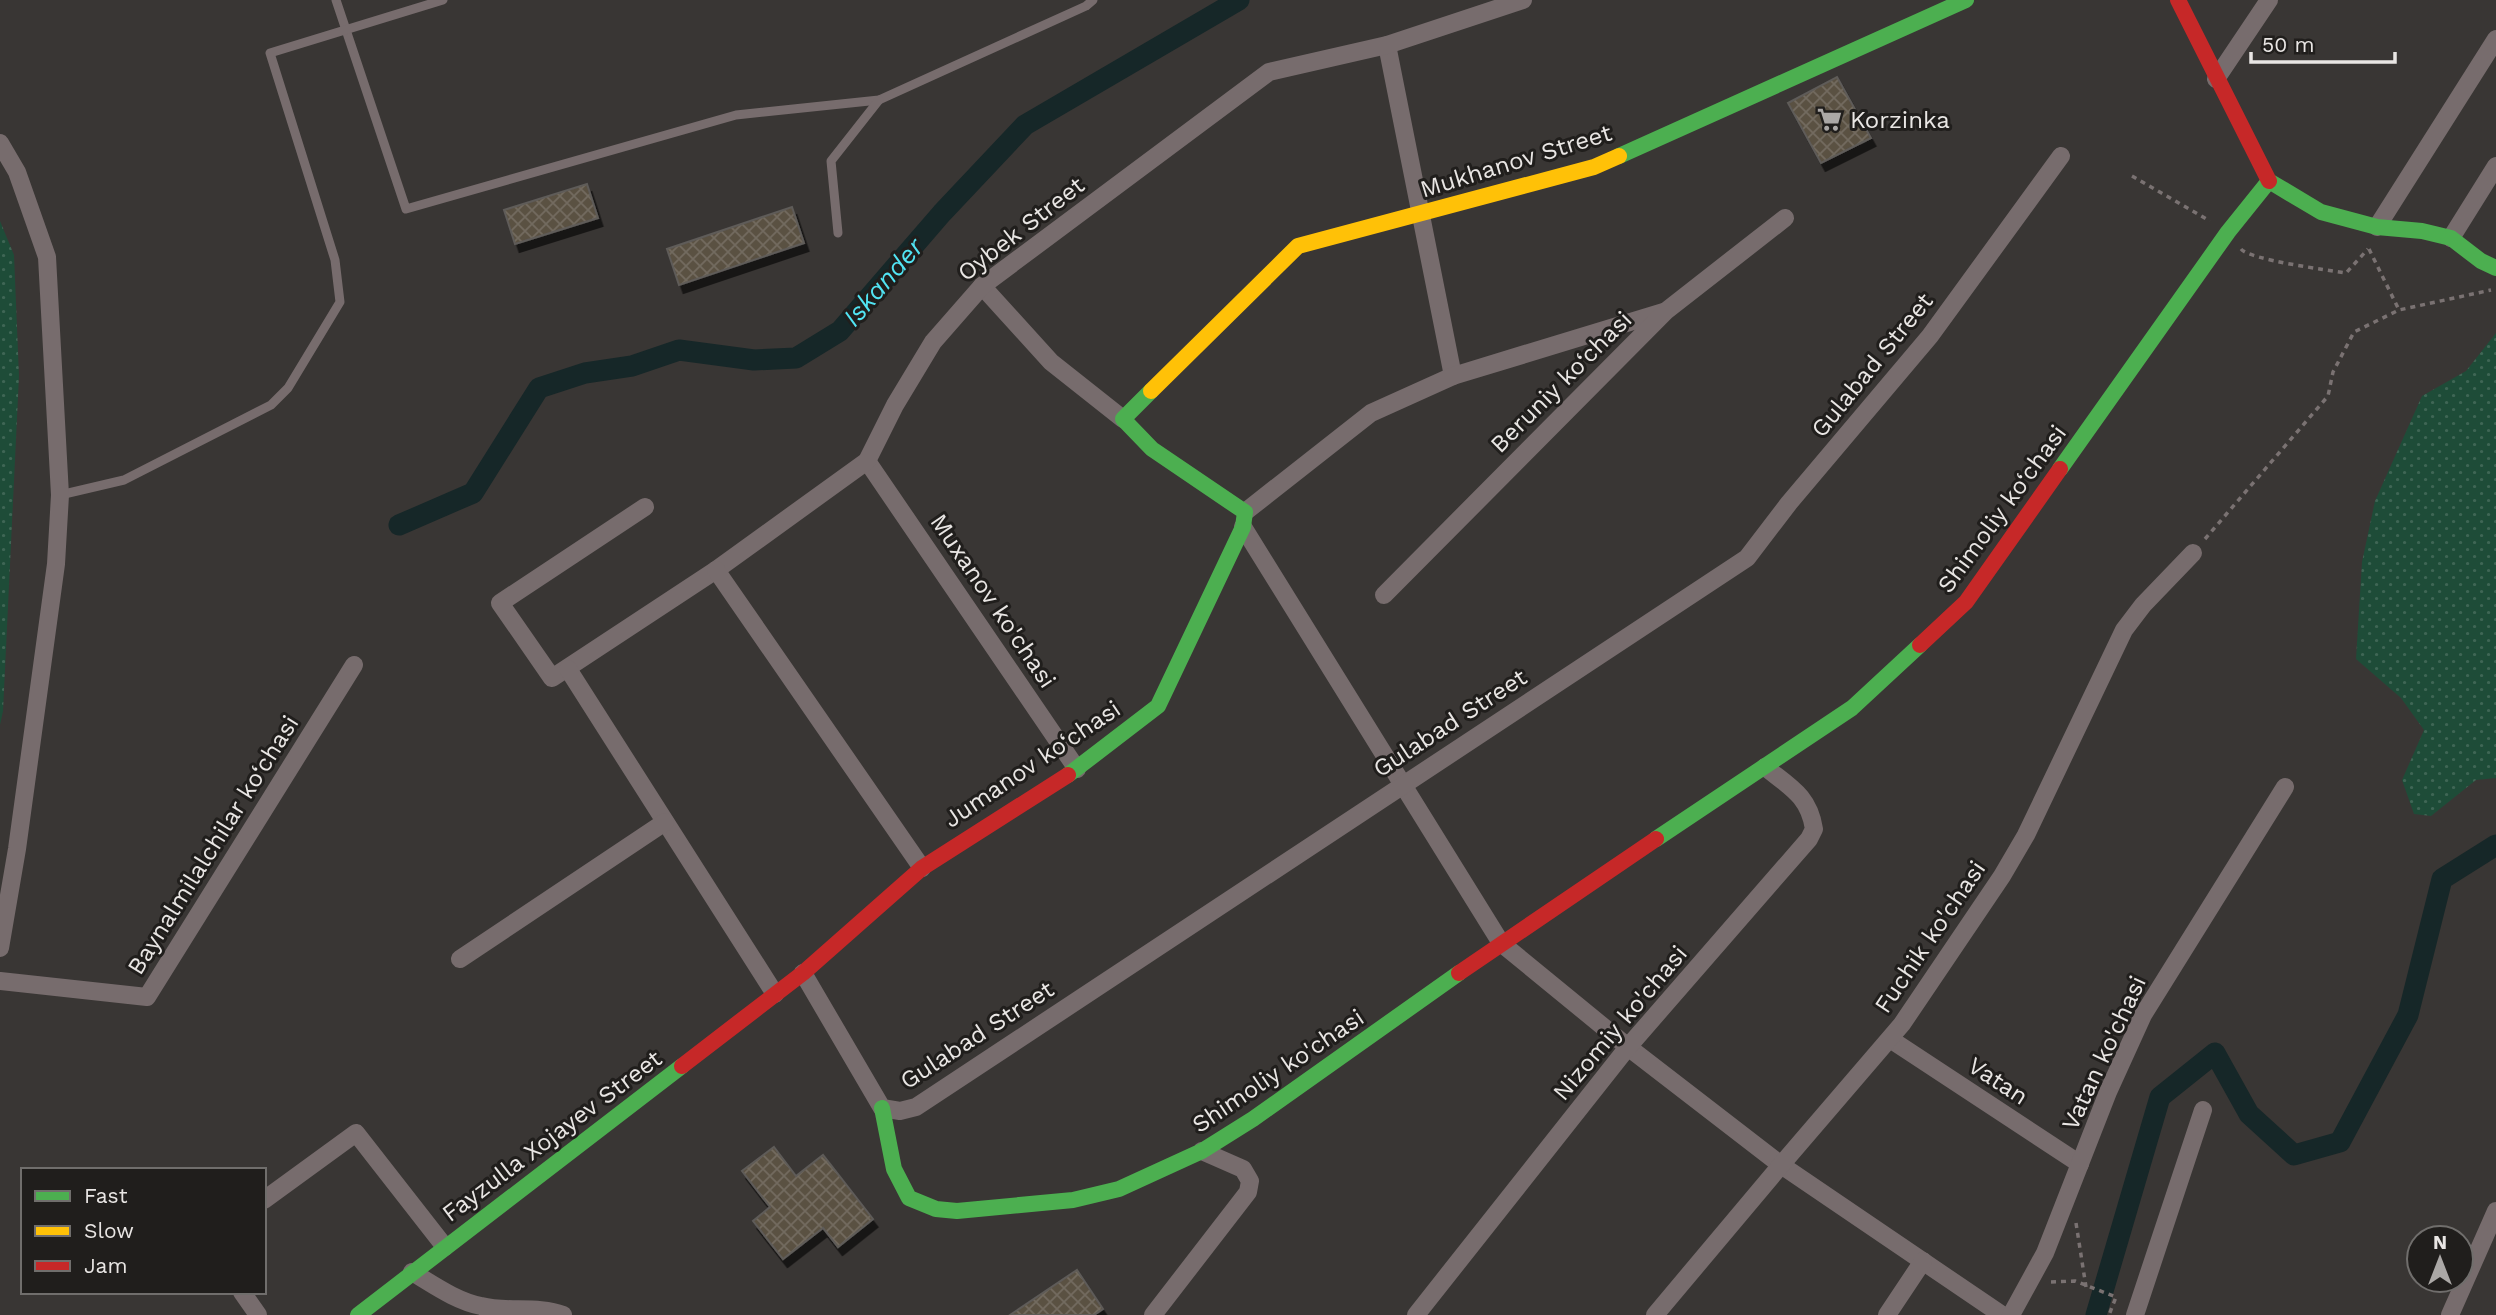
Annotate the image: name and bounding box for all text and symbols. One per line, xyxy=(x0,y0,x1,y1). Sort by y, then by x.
scale bar xyxy=(2251,21,2394,65)
text: 50 m xyxy=(2262,32,2314,57)
supermarket icon: Korzinka xyxy=(1816,106,1844,134)
place label: Korzinka xyxy=(1850,106,1950,134)
street label: Mukhanov Street xyxy=(1417,119,1615,203)
street label: Oybek Street xyxy=(952,171,1090,287)
water label: Iskander xyxy=(837,231,930,332)
street label: Gulabad Street xyxy=(1805,287,1939,443)
street label: Beruniy ko‘chasi xyxy=(1485,306,1637,458)
street label: Shimoliy ko‘chasi xyxy=(1932,420,2072,598)
street label: Muxanov ko'chasi xyxy=(924,509,1062,693)
street label: Gulabad Street xyxy=(1368,663,1532,783)
street label: Jumanov ko‘chasi xyxy=(938,695,1126,833)
street label: Baynalmilalchilar ko‘chasi xyxy=(122,710,304,980)
street label: Fuchik ko'chasi xyxy=(1869,856,1991,1018)
street label: Nizomiy ko'chasi xyxy=(1547,940,1693,1106)
street label: Vatan ko'chasi xyxy=(2056,971,2152,1135)
street label: Gulabad Street xyxy=(895,975,1059,1095)
street label: Shimoliy ko'chasi xyxy=(1187,1003,1369,1139)
street label: Fayzulla Xojayev Street xyxy=(437,1044,667,1228)
street label: Vatan xyxy=(1963,1051,2033,1111)
legend xyxy=(21,1168,266,1294)
text: Fast xyxy=(84,1183,128,1208)
text: Slow xyxy=(84,1218,134,1243)
north arrow xyxy=(2405,1224,2475,1294)
text: N xyxy=(2433,1231,2447,1254)
text: Jam xyxy=(84,1253,127,1278)

